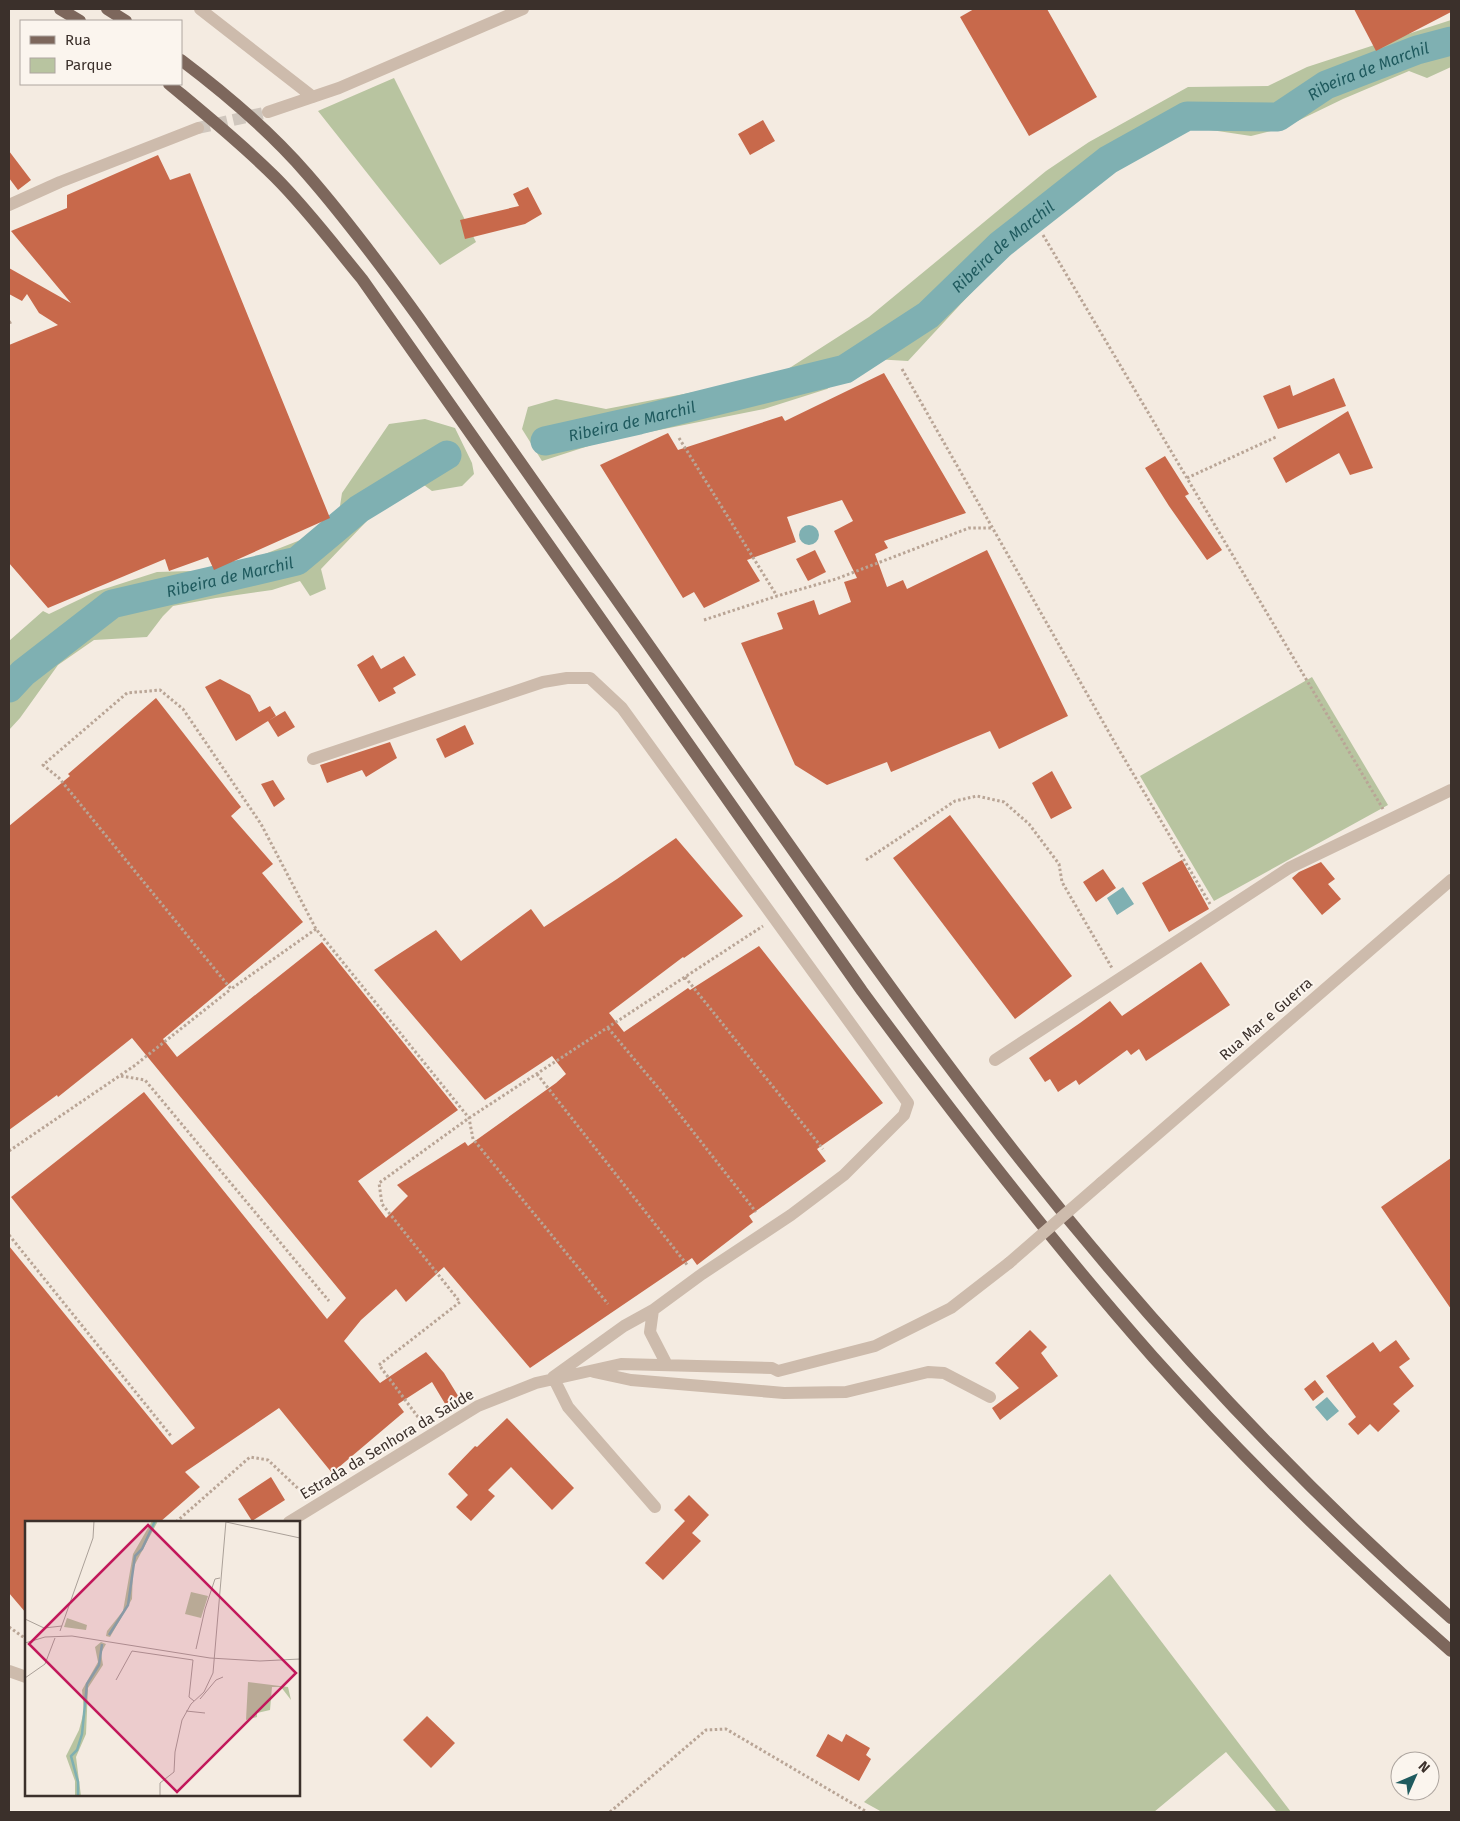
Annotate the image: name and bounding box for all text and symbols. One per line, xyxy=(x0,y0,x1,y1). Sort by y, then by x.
legend xyxy=(20,20,182,85)
text: Rua xyxy=(65,31,91,49)
water label: Ribeira de Marchil xyxy=(1304,38,1431,105)
text: Parque xyxy=(65,56,112,74)
water label: Ribeira de Marchil xyxy=(948,197,1058,297)
water label: Ribeira de Marchil xyxy=(567,397,697,446)
water label: Ribeira de Marchil xyxy=(164,553,295,601)
street label: Rua Mar e Guerra xyxy=(1216,974,1316,1064)
street label: Estrada da Senhora da Saúde xyxy=(297,1385,477,1503)
inset map xyxy=(25,1521,300,1796)
north arrow xyxy=(1390,1751,1440,1801)
text: N xyxy=(1415,1758,1433,1776)

